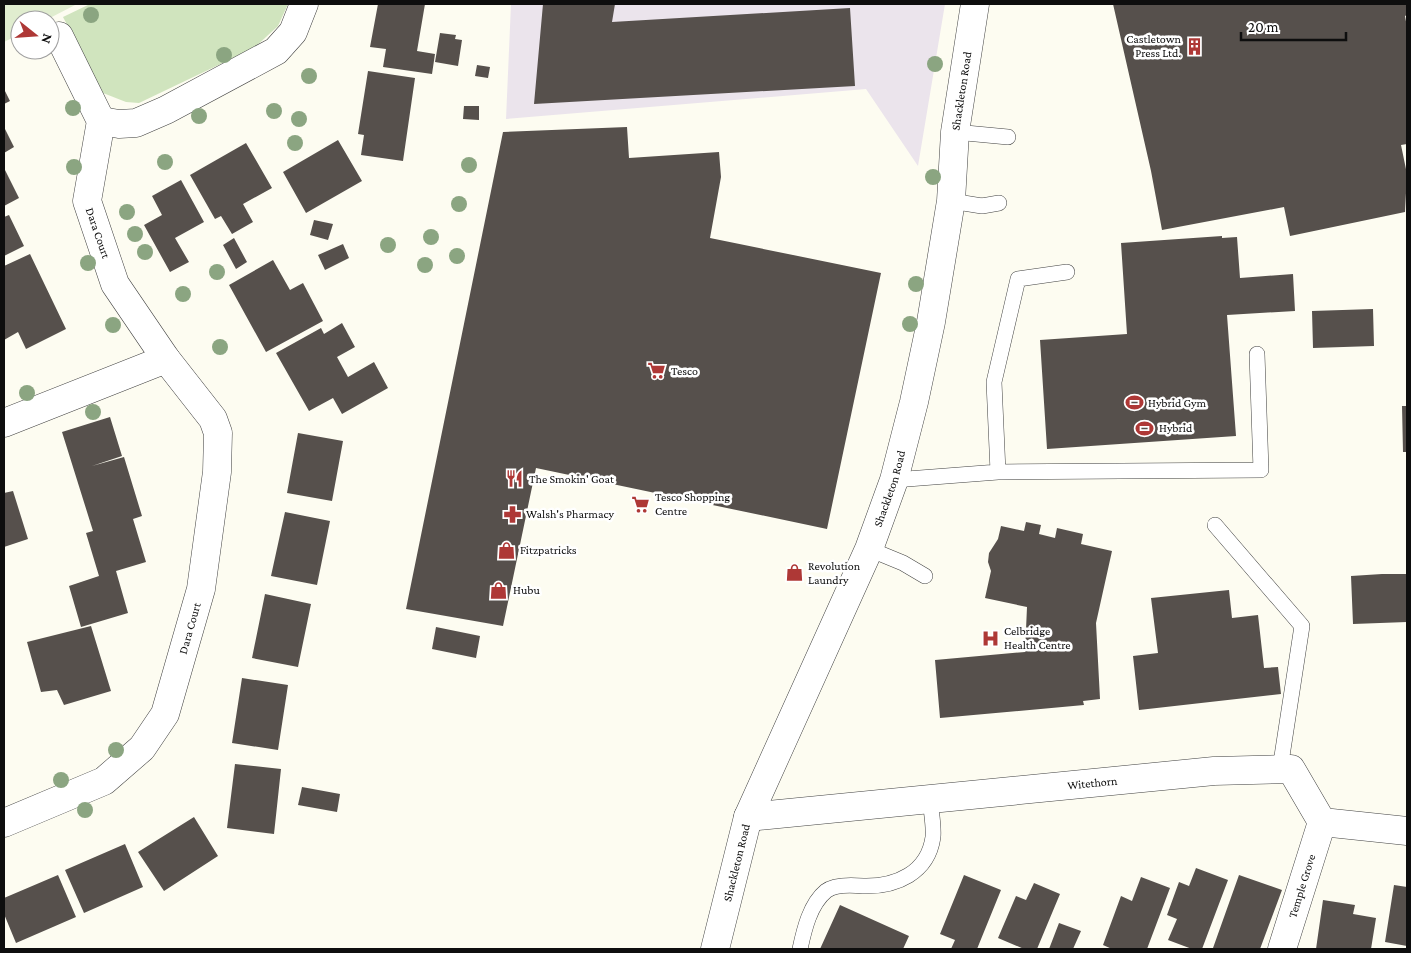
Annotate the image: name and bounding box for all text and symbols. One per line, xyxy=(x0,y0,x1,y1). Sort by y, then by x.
north arrow xyxy=(10,10,60,60)
scale bar xyxy=(1241,10,1346,42)
text: 20 m xyxy=(1248,19,1279,35)
text: N xyxy=(38,32,56,46)
place label: Castletown Press Ltd. xyxy=(1126,32,1182,60)
building icon: Castletown Press Ltd. xyxy=(1185,36,1205,56)
street label: Shackleton Road xyxy=(948,50,975,131)
street label: Dara Court xyxy=(83,206,114,261)
supermarket icon: Tesco xyxy=(647,361,667,381)
place label: Tesco xyxy=(671,364,698,378)
sports icon: Hybrid Gym xyxy=(1124,393,1144,413)
place label: Hybrid Gym xyxy=(1148,396,1206,410)
sports icon: Hybrid xyxy=(1135,418,1155,438)
place label: Hybrid xyxy=(1159,421,1193,435)
street label: Shackleton Road xyxy=(871,448,908,529)
restaurant icon: The Smokin' Goat xyxy=(505,469,525,489)
place label: The Smokin' Goat xyxy=(529,472,615,486)
place label: Tesco Shopping Centre xyxy=(655,490,730,518)
supermarket icon: Tesco Shopping Centre xyxy=(631,494,651,514)
pharmacy icon: Walsh's Pharmacy xyxy=(502,504,522,524)
place label: Walsh's Pharmacy xyxy=(526,507,615,521)
shop icon: Fitzpatricks xyxy=(496,540,516,560)
place label: Fitzpatricks xyxy=(520,543,577,557)
place label: Revolution Laundry xyxy=(808,559,861,587)
shop icon: Revolution Laundry xyxy=(784,563,804,583)
shop icon: Hubu xyxy=(489,580,509,600)
place label: Hubu xyxy=(513,583,540,597)
street label: Dara Court xyxy=(176,600,204,656)
place label: Celbridge Health Centre xyxy=(1004,624,1071,652)
hospital icon: Celbridge Health Centre xyxy=(980,628,1000,648)
street label: Witethorn xyxy=(1067,774,1119,792)
street label: Shackleton Road xyxy=(720,822,753,903)
street label: Temple Grove xyxy=(1285,852,1318,920)

